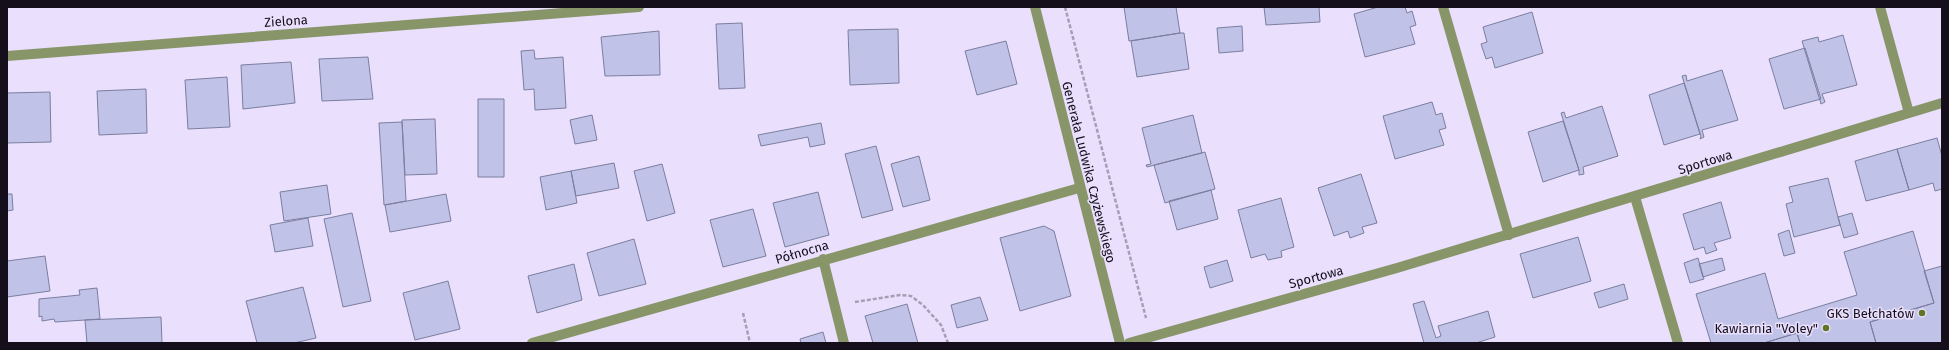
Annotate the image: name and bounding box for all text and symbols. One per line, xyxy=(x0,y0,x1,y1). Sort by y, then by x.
street label: Zielona xyxy=(264,12,308,30)
street label: Generała Ludwika Czyżewskiego xyxy=(1059,80,1119,264)
street label: Sportowa xyxy=(1676,147,1734,177)
street label: Północna xyxy=(774,237,830,267)
street label: Sportowa xyxy=(1287,263,1345,291)
place label: GKS Bełchatów xyxy=(1827,306,1915,321)
marker: GKS Bełchatów xyxy=(1917,308,1927,318)
place label: Kawiarnia "Voley" xyxy=(1714,321,1818,336)
marker: Kawiarnia "Voley" xyxy=(1821,323,1831,333)

